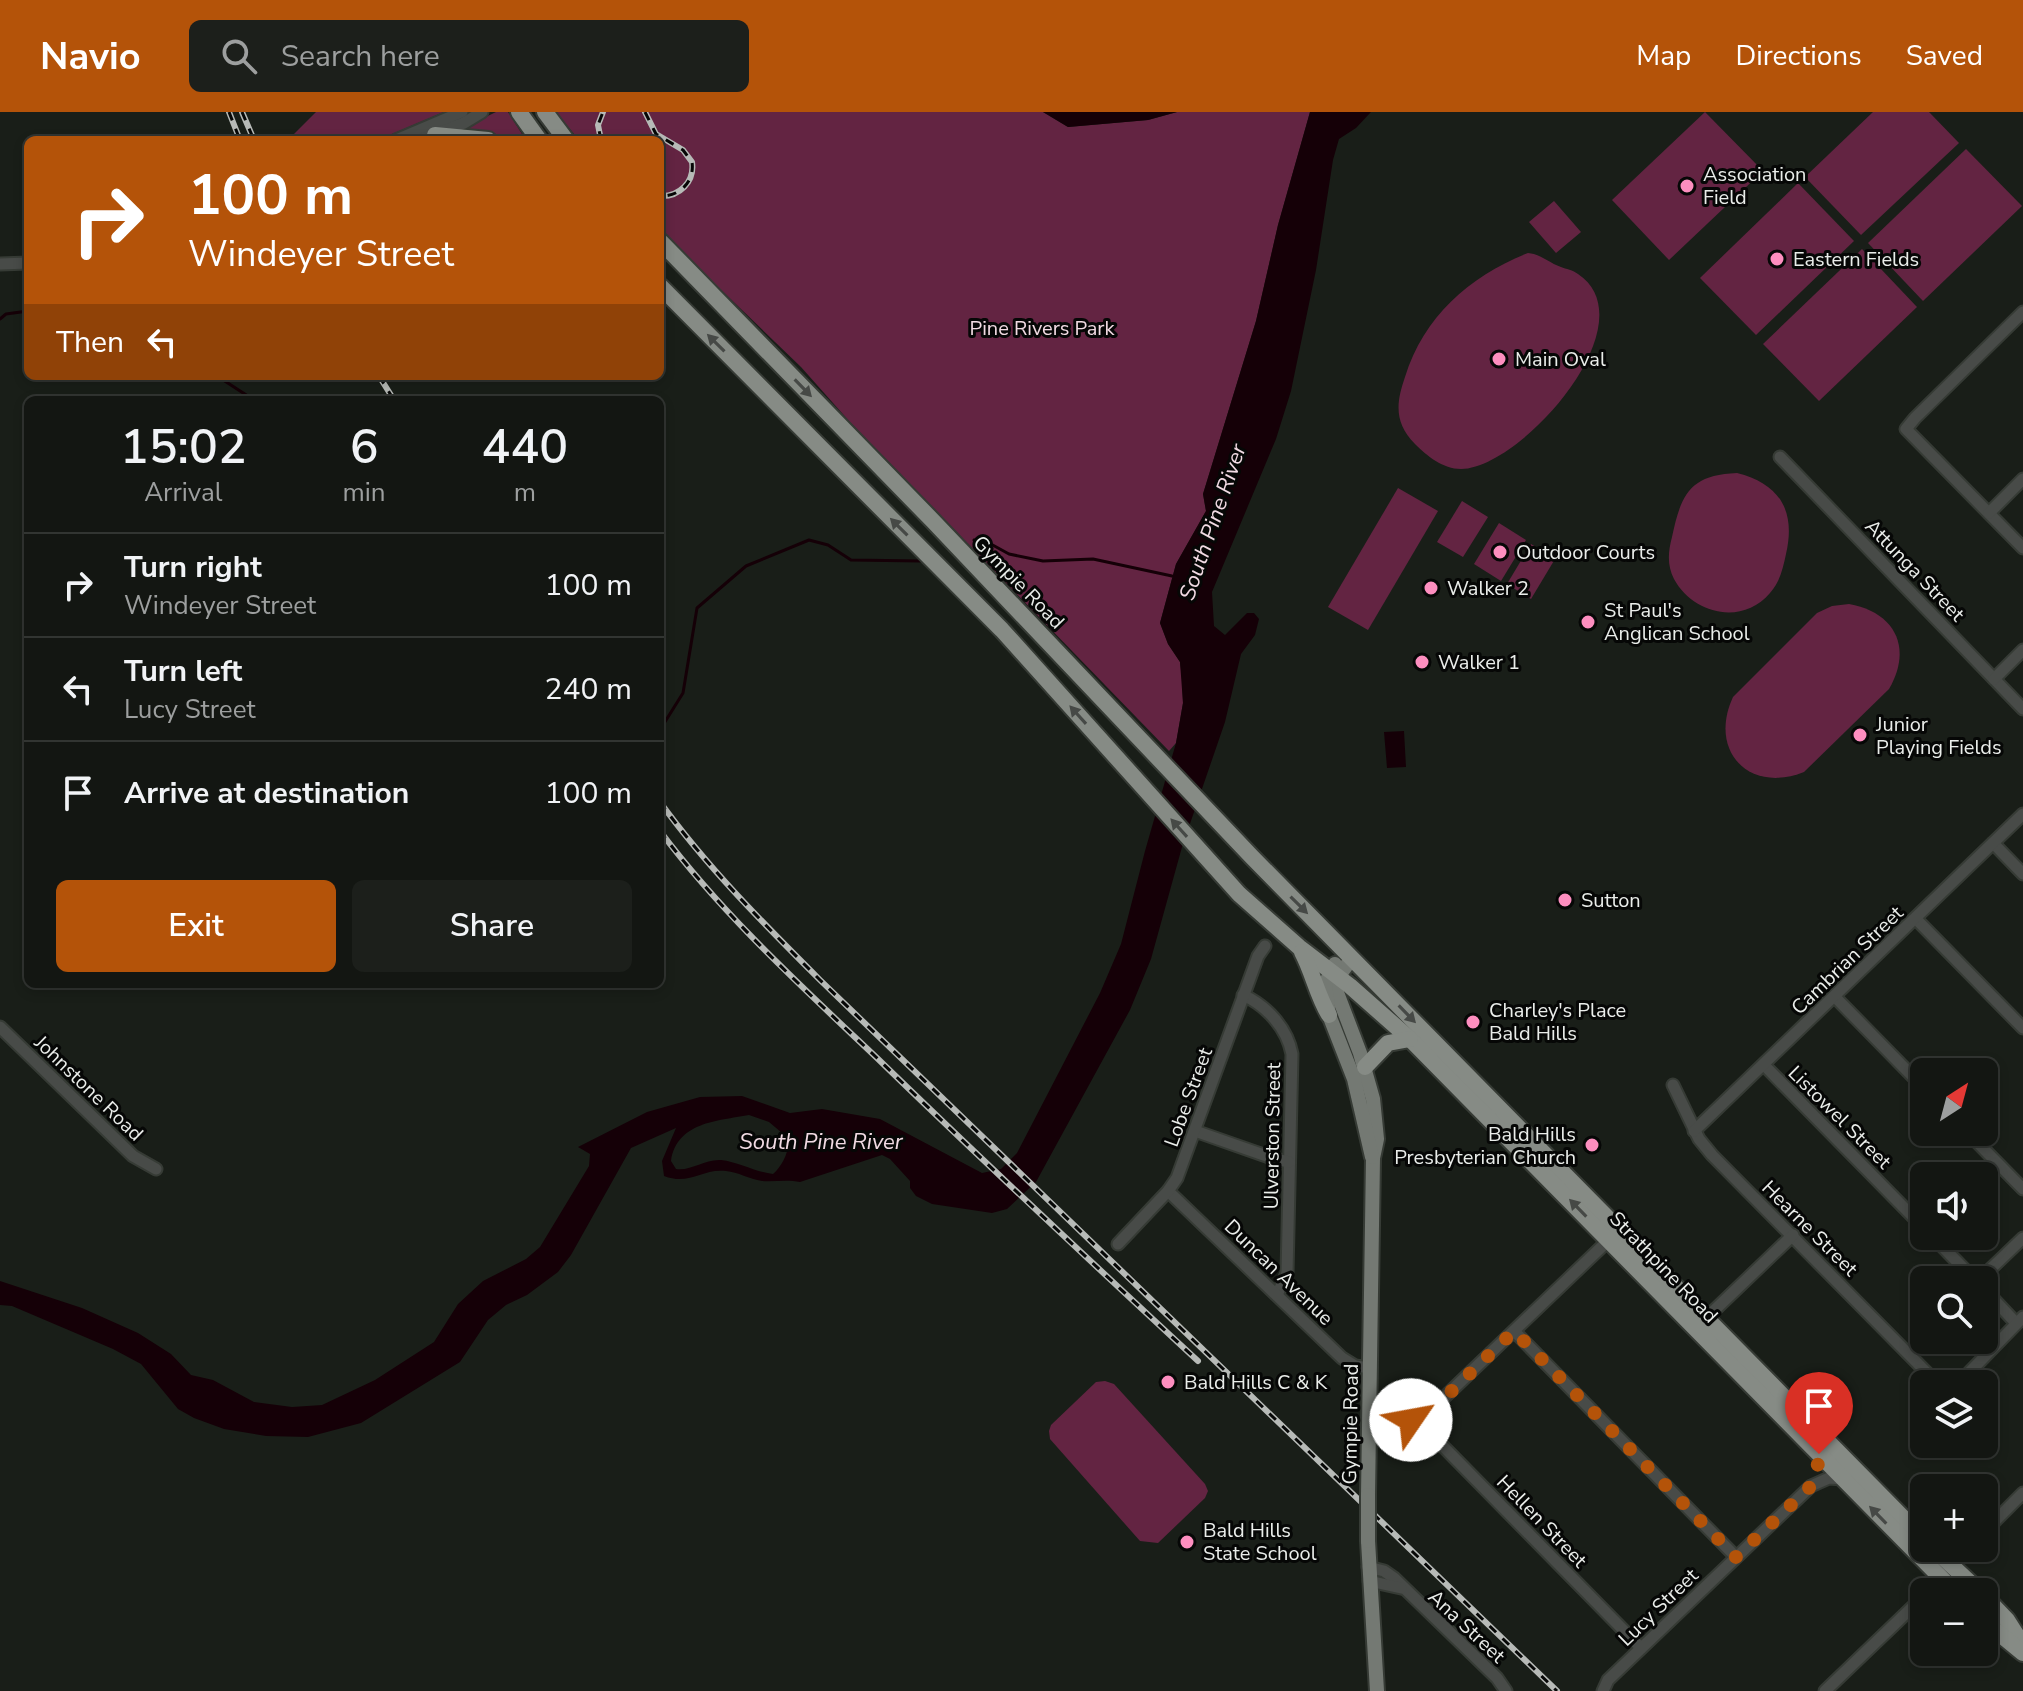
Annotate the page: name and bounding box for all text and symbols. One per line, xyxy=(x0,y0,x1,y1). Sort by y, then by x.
search box xyxy=(189,20,749,92)
text: Navio xyxy=(40,31,141,82)
icon: search xyxy=(217,34,261,78)
text: Search here xyxy=(281,36,440,77)
text: Map xyxy=(1636,37,1691,75)
text: Directions xyxy=(1735,37,1862,75)
text: Saved xyxy=(1906,37,1983,75)
text: 100 m xyxy=(188,157,353,234)
place label: Association Field xyxy=(1703,161,1806,211)
icon: right xyxy=(56,168,160,272)
marker: Association Field xyxy=(1678,177,1696,195)
text: Windeyer Street xyxy=(188,230,454,279)
place label: Eastern Fields xyxy=(1793,246,1919,273)
marker: Eastern Fields xyxy=(1768,250,1786,268)
park label: Pine Rivers Park xyxy=(969,315,1116,342)
icon: left xyxy=(140,320,184,364)
text: Then xyxy=(56,322,124,363)
one-way arrow xyxy=(706,333,725,352)
place label: Main Oval xyxy=(1515,346,1606,373)
marker: Main Oval xyxy=(1490,350,1508,368)
one-way arrow xyxy=(793,378,812,397)
text: 15:02 xyxy=(120,414,247,480)
text: 6 xyxy=(350,414,378,480)
text: 440 xyxy=(482,414,568,480)
water label: South Pine River xyxy=(1172,439,1254,604)
text: Arrival xyxy=(144,475,222,510)
text: min xyxy=(343,475,386,510)
text: m xyxy=(514,475,536,510)
street label: Attunga Street xyxy=(1859,513,1971,628)
one-way arrow xyxy=(890,518,909,537)
street label: Gympie Road xyxy=(967,530,1070,635)
place label: Outdoor Courts xyxy=(1516,539,1655,566)
marker: Outdoor Courts xyxy=(1491,543,1509,561)
text: Turn right xyxy=(124,547,262,588)
icon: right xyxy=(56,563,100,607)
text: 100 m xyxy=(545,565,632,606)
place label: Walker 2 xyxy=(1447,575,1529,602)
marker: Walker 2 xyxy=(1422,579,1440,597)
text: Windeyer Street xyxy=(124,588,316,623)
place label: St Paul's Anglican School xyxy=(1604,597,1750,647)
marker: St Paul's Anglican School xyxy=(1579,613,1597,631)
place label: Walker 1 xyxy=(1438,649,1520,676)
text: Turn left xyxy=(124,651,242,692)
marker: Walker 1 xyxy=(1413,653,1431,671)
icon: left xyxy=(56,667,100,711)
text: 240 m xyxy=(545,669,632,710)
text: Lucy Street xyxy=(124,692,256,727)
one-way arrow xyxy=(1070,706,1088,725)
place label: Junior Playing Fields xyxy=(1875,711,2002,761)
marker: Junior Playing Fields xyxy=(1851,726,1869,744)
icon: arrive xyxy=(56,771,100,815)
text: Arrive at destination xyxy=(124,773,409,814)
text: 100 m xyxy=(545,773,632,814)
one-way arrow xyxy=(1171,818,1189,837)
button: Exit xyxy=(56,880,336,972)
button: Share xyxy=(352,880,632,972)
place label: Sutton xyxy=(1581,887,1641,914)
marker: Sutton xyxy=(1556,891,1574,909)
one-way arrow xyxy=(1290,895,1308,914)
street label: Cambrian Street xyxy=(1785,899,1910,1021)
place label: Charley's Place Bald Hills xyxy=(1489,997,1626,1047)
one-way arrow xyxy=(1397,1004,1415,1023)
marker: Charley's Place Bald Hills xyxy=(1464,1013,1482,1031)
street label: Johnstone Road xyxy=(28,1029,149,1147)
street label: Lobe Street xyxy=(1158,1043,1219,1151)
north arrow xyxy=(1910,1058,1998,1146)
map controls xyxy=(1910,1058,1998,1666)
street label: Listowel Street xyxy=(1782,1060,1898,1176)
street label: Ulverston Street xyxy=(1258,1061,1287,1210)
place label: Bald Hills Presbyterian Church xyxy=(1394,1121,1576,1171)
water label: South Pine River xyxy=(739,1127,904,1157)
marker: Bald Hills Presbyterian Church xyxy=(1583,1136,1601,1154)
button: sound xyxy=(1910,1162,1998,1250)
street label: Hearne Street xyxy=(1756,1174,1864,1283)
one-way arrow xyxy=(1569,1199,1588,1218)
street label: Strathpine Road xyxy=(1603,1206,1724,1329)
street label: Duncan Avenue xyxy=(1218,1213,1339,1331)
button: search xyxy=(1910,1266,1998,1354)
street label: Gympie Road xyxy=(1336,1364,1365,1485)
place label: Bald Hills C & K xyxy=(1184,1369,1328,1396)
button: layers xyxy=(1910,1370,1998,1458)
pin xyxy=(1785,1372,1853,1454)
marker: Bald Hills C & K xyxy=(1159,1373,1177,1391)
position arrow xyxy=(1369,1378,1453,1462)
icon: arrive xyxy=(1797,1384,1841,1428)
street label: Hellen Street xyxy=(1490,1469,1593,1574)
button: + xyxy=(1910,1474,1998,1562)
one-way arrow xyxy=(1870,1505,1888,1524)
place label: Bald Hills State School xyxy=(1203,1517,1317,1567)
marker: Bald Hills State School xyxy=(1178,1533,1196,1551)
street label: Lucy Street xyxy=(1613,1562,1705,1652)
button: − xyxy=(1910,1578,1998,1666)
street label: Ana Street xyxy=(1422,1584,1512,1670)

